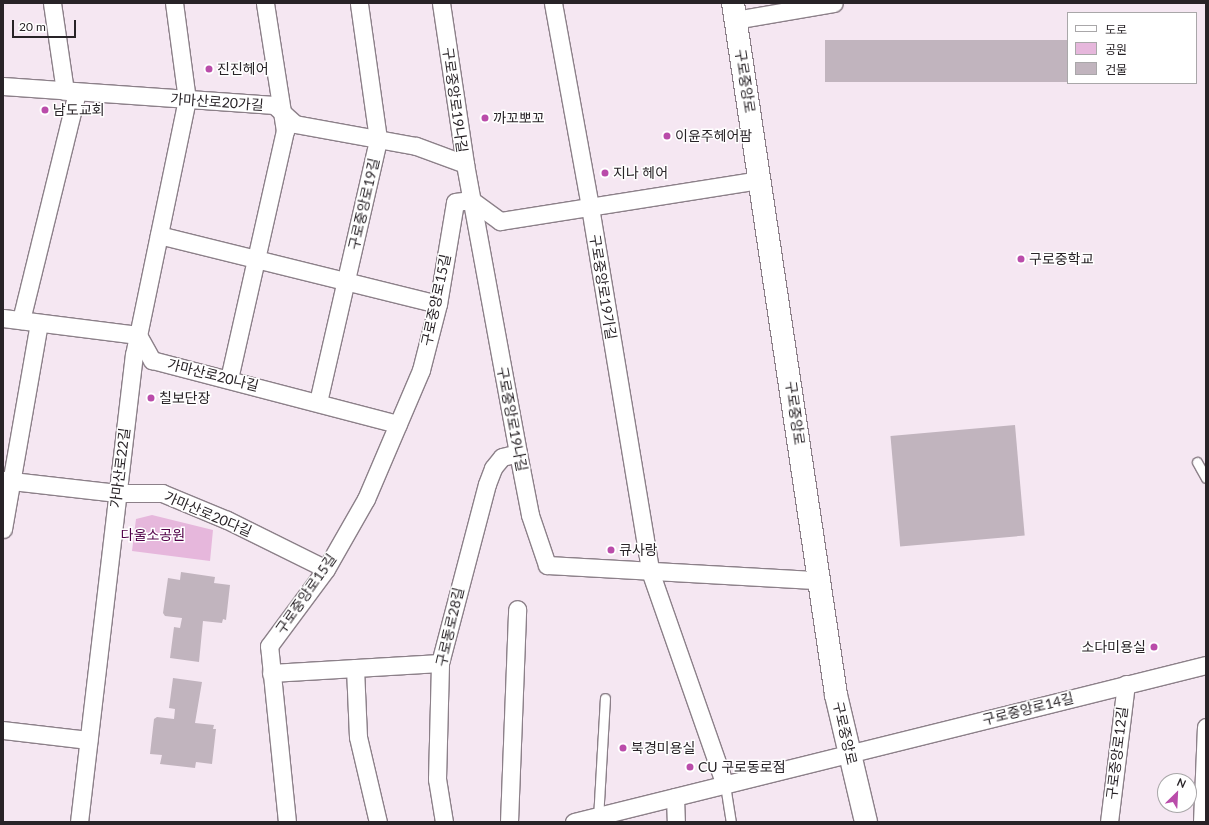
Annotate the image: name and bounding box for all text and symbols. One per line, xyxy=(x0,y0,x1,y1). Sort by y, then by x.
scale bar xyxy=(14,12,78,38)
legend xyxy=(1067,12,1197,84)
text: 20 m xyxy=(19,19,46,34)
text: 도로 xyxy=(1105,22,1127,37)
text: 공원 xyxy=(1105,42,1127,57)
street label: 구로중앙로19나길 xyxy=(439,46,471,154)
street label: 구로중앙로 xyxy=(732,48,758,114)
place label: 진진헤어 xyxy=(217,61,269,77)
text: 건물 xyxy=(1105,62,1127,77)
marker: 진진헤어 xyxy=(204,64,214,74)
street label: 가마산로20가길 xyxy=(170,90,264,114)
place label: 남도교회 xyxy=(53,102,105,118)
marker: 남도교회 xyxy=(40,105,50,115)
place label: 까꼬뽀꼬 xyxy=(493,110,545,126)
marker: 까꼬뽀꼬 xyxy=(480,113,490,123)
place label: 이윤주헤어팜 xyxy=(675,128,752,144)
marker: 이윤주헤어팜 xyxy=(662,131,672,141)
street label: 구로중앙로19길 xyxy=(345,157,383,251)
place label: 지나 헤어 xyxy=(613,165,668,181)
marker: 지나 헤어 xyxy=(600,168,610,178)
street label: 구로중앙로19가길 xyxy=(586,233,620,341)
place label: 구로중학교 xyxy=(1029,251,1093,267)
street label: 구로중앙로15길 xyxy=(418,253,454,347)
marker: 구로중학교 xyxy=(1016,254,1026,264)
street label: 가마산로20나길 xyxy=(166,356,260,394)
street label: 구로중앙로19나길 xyxy=(494,365,530,473)
street label: 구로중앙로 xyxy=(782,380,808,446)
place label: 칠보단장 xyxy=(159,390,211,406)
marker: 칠보단장 xyxy=(146,393,156,403)
street label: 가마산로22길 xyxy=(107,427,133,509)
street label: 가마산로20다길 xyxy=(162,488,254,540)
park label: 다울소공원 xyxy=(121,527,185,543)
place label: 큐사랑 xyxy=(619,542,658,558)
marker: 큐사랑 xyxy=(606,545,616,555)
street label: 구로중앙로15길 xyxy=(272,551,340,637)
street label: 구로동로28길 xyxy=(433,586,467,668)
place label: 소다미용실 xyxy=(1082,639,1146,655)
marker: 소다미용실 xyxy=(1149,642,1159,652)
street label: 구로중앙로14길 xyxy=(981,690,1075,728)
street label: 구로중앙로 xyxy=(830,700,860,766)
street label: 구로중앙로12길 xyxy=(1103,706,1131,800)
place label: 북경미용실 xyxy=(631,740,695,756)
marker: 북경미용실 xyxy=(618,743,628,753)
place label: CU 구로동로점 xyxy=(698,759,786,775)
marker: CU 구로동로점 xyxy=(685,762,695,772)
north arrow xyxy=(1157,773,1197,813)
text: N xyxy=(1175,775,1188,790)

